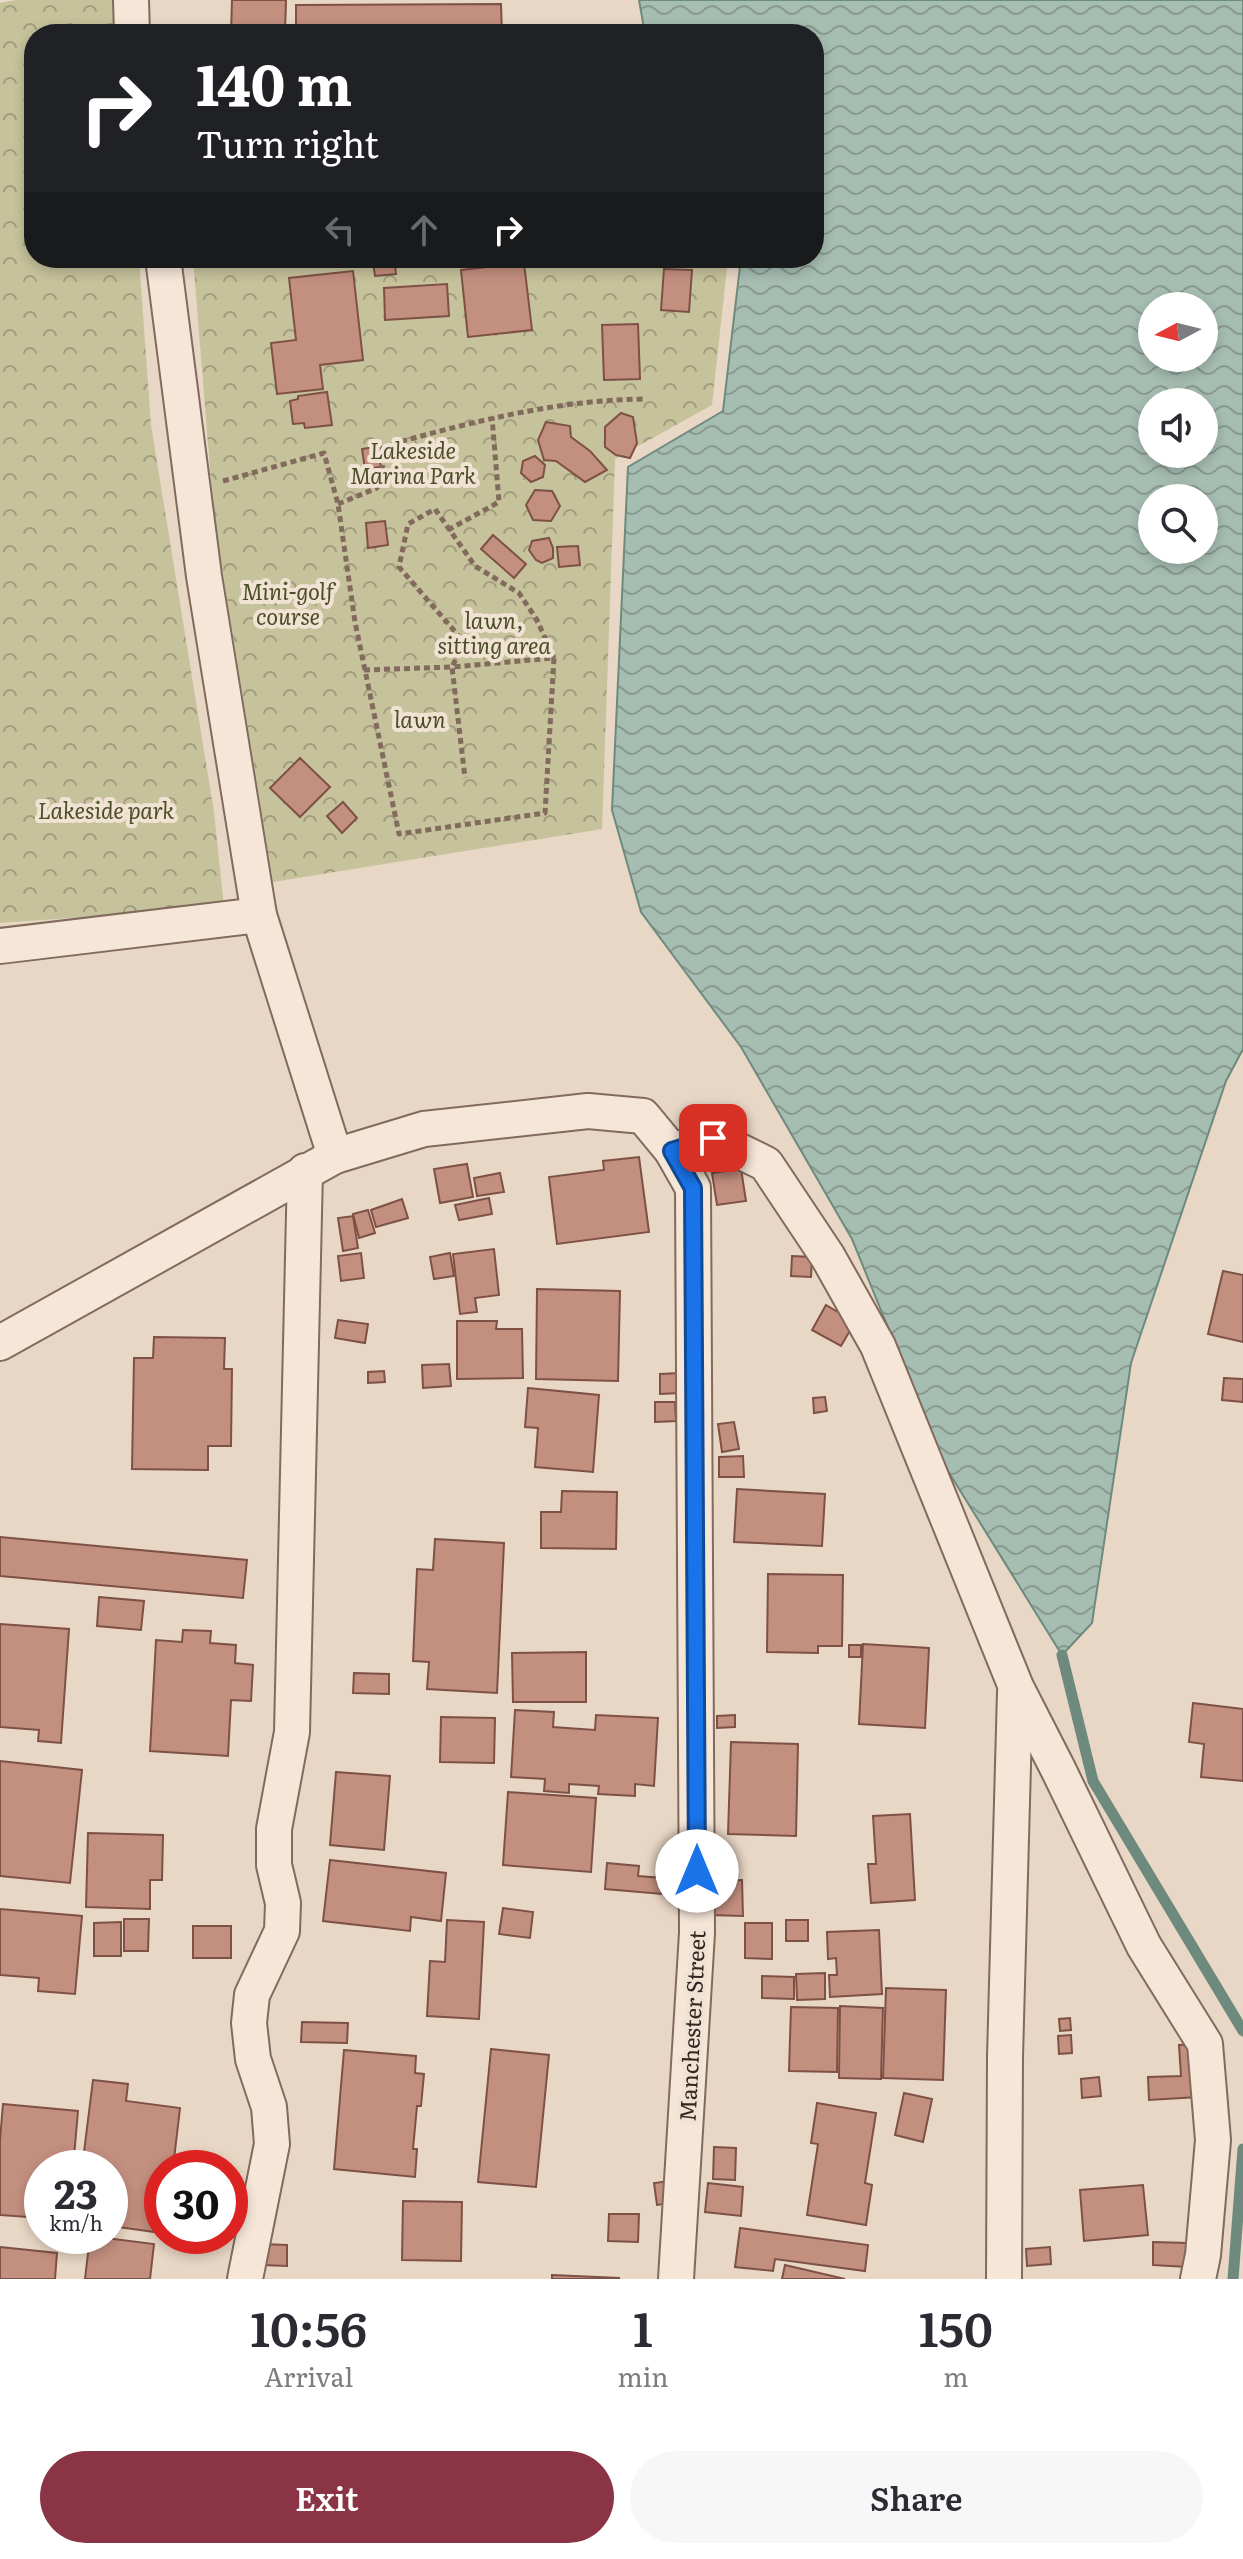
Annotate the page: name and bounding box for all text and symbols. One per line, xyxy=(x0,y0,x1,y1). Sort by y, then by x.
text: 140 m xyxy=(196,40,352,123)
icon: right xyxy=(64,56,168,160)
text: Turn right xyxy=(196,116,379,169)
icon: left xyxy=(318,208,362,252)
icon: ahead xyxy=(402,208,446,252)
icon: right xyxy=(486,208,530,252)
north arrow xyxy=(1138,292,1218,372)
map controls xyxy=(1138,292,1218,564)
button: sound xyxy=(1138,388,1218,468)
park label: Lakeside Marina Park xyxy=(350,433,476,491)
button: search xyxy=(1138,484,1218,564)
park label: Mini-golf course xyxy=(242,574,337,632)
park label: lawn, sitting area xyxy=(437,603,551,661)
park label: lawn xyxy=(394,702,446,735)
park label: Lakeside park xyxy=(38,793,174,826)
pin xyxy=(679,1104,747,1172)
icon: arrive xyxy=(691,1116,735,1160)
position arrow xyxy=(655,1829,739,1913)
street label: Manchester Street xyxy=(670,1929,712,2122)
speed limit sign: 30 xyxy=(144,2150,248,2254)
text: 23 xyxy=(54,2162,98,2221)
text: km/h xyxy=(49,2207,103,2237)
text: 10:56 xyxy=(250,2291,367,2362)
text: 1 xyxy=(633,2291,653,2362)
text: 150 xyxy=(919,2291,993,2362)
text: Arrival xyxy=(264,2356,353,2395)
text: min xyxy=(617,2356,669,2395)
text: m xyxy=(943,2356,968,2395)
button: Exit xyxy=(40,2451,614,2543)
button: Share xyxy=(630,2451,1203,2543)

